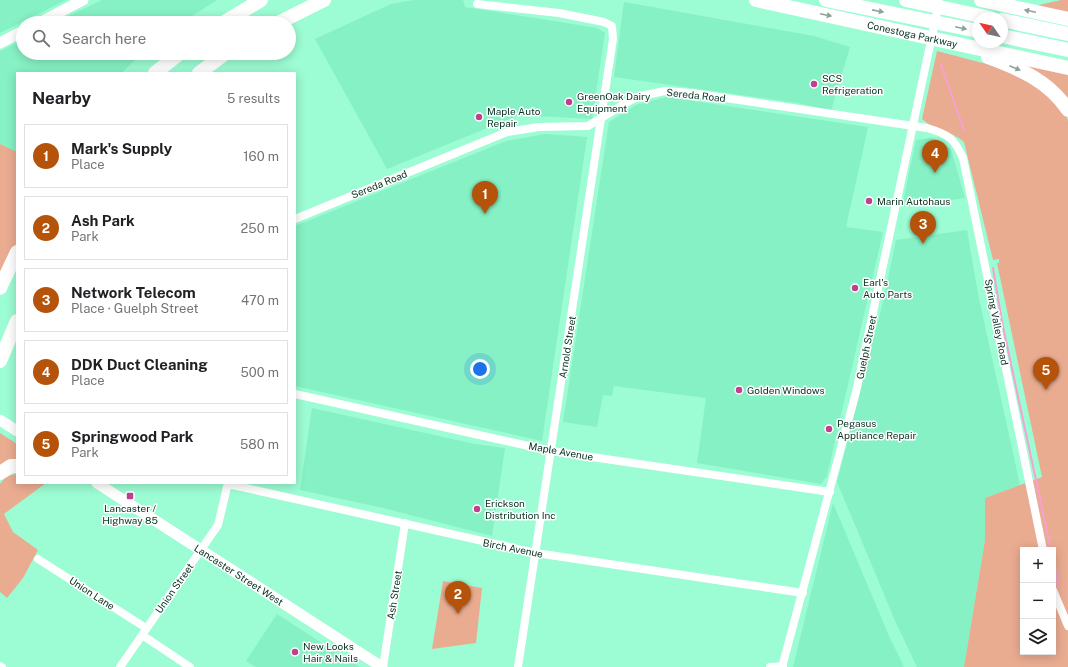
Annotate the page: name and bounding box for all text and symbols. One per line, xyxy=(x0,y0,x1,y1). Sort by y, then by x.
one-way arrow xyxy=(1024,7,1036,13)
one-way arrow xyxy=(872,8,884,14)
north arrow xyxy=(972,12,1008,48)
one-way arrow xyxy=(820,13,833,19)
search box xyxy=(16,16,296,60)
street label: Conestoga Parkway xyxy=(866,18,959,50)
one-way arrow xyxy=(955,25,967,31)
icon: search xyxy=(30,27,52,49)
text: Search here xyxy=(62,30,146,47)
one-way arrow xyxy=(1009,65,1020,71)
place label: SCS Refrigeration xyxy=(822,72,883,96)
marker: SCS Refrigeration xyxy=(809,79,819,89)
street label: Sereda Road xyxy=(666,86,726,104)
text: Nearby xyxy=(32,88,91,108)
place label: GreenOak Dairy Equipment xyxy=(577,90,651,114)
text: 5 results xyxy=(227,91,280,106)
marker: GreenOak Dairy Equipment xyxy=(564,97,574,107)
place label: Maple Auto Repair xyxy=(487,105,541,129)
marker: Maple Auto Repair xyxy=(474,112,484,122)
text: Mark's Supply xyxy=(71,140,172,157)
pin: 4 xyxy=(922,140,948,173)
text: 1 xyxy=(43,149,49,164)
text: 160 m xyxy=(243,149,279,164)
text: Place xyxy=(71,157,105,172)
street label: Sereda Road xyxy=(349,167,409,201)
pin: 1 xyxy=(472,181,498,214)
place label: Marin Autohaus xyxy=(877,195,950,207)
marker: Marin Autohaus xyxy=(864,196,874,206)
pin: 3 xyxy=(910,211,936,244)
text: Ash Park xyxy=(71,212,135,229)
text: 2 xyxy=(42,221,50,236)
text: 250 m xyxy=(241,221,279,236)
text: Park xyxy=(71,229,99,244)
place label: Earl's Auto Parts xyxy=(863,276,912,300)
street label: Spring Valley Road xyxy=(983,278,1011,366)
marker: Earl's Auto Parts xyxy=(850,283,860,293)
text: Network Telecom xyxy=(71,284,196,301)
text: 3 xyxy=(42,293,50,308)
text: 470 m xyxy=(241,293,279,308)
text: Place · Guelph Street xyxy=(71,301,199,316)
street label: Guelph Street xyxy=(853,314,879,380)
street label: Arnold Street xyxy=(556,315,578,379)
text: DDK Duct Cleaning xyxy=(71,356,208,373)
pin: 5 xyxy=(1033,357,1059,390)
your location xyxy=(470,359,490,379)
text: 4 xyxy=(42,365,50,380)
text: 500 m xyxy=(240,365,279,380)
text: Place xyxy=(71,373,105,388)
place label: Golden Windows xyxy=(747,384,825,396)
marker: Golden Windows xyxy=(734,385,744,395)
place label: Pegasus Appliance Repair xyxy=(837,417,916,441)
marker: Pegasus Appliance Repair xyxy=(824,424,834,434)
text: Springwood Park xyxy=(71,428,194,445)
text: 5 xyxy=(42,437,50,452)
text: 580 m xyxy=(240,437,279,452)
street label: Maple Avenue xyxy=(528,439,595,463)
text: Park xyxy=(71,445,99,460)
marker: Lancaster / Highway 85 xyxy=(125,491,135,501)
place label: Erickson Distribution Inc xyxy=(485,497,556,521)
place label: Lancaster / Highway 85 xyxy=(102,502,158,526)
marker: Erickson Distribution Inc xyxy=(472,504,482,514)
street label: Birch Avenue xyxy=(482,536,544,560)
street label: Lancaster Street West xyxy=(192,542,286,608)
map controls xyxy=(1020,547,1056,655)
button: + xyxy=(1020,547,1056,583)
street label: Union Street xyxy=(152,561,196,615)
street label: Ash Street xyxy=(384,570,404,620)
street label: Union Lane xyxy=(67,574,117,612)
pin: 2 xyxy=(445,581,471,614)
button: − xyxy=(1020,583,1056,619)
button: layers xyxy=(1020,619,1056,655)
place label: New Looks Hair & Nails xyxy=(303,640,358,664)
marker: New Looks Hair & Nails xyxy=(290,647,300,657)

